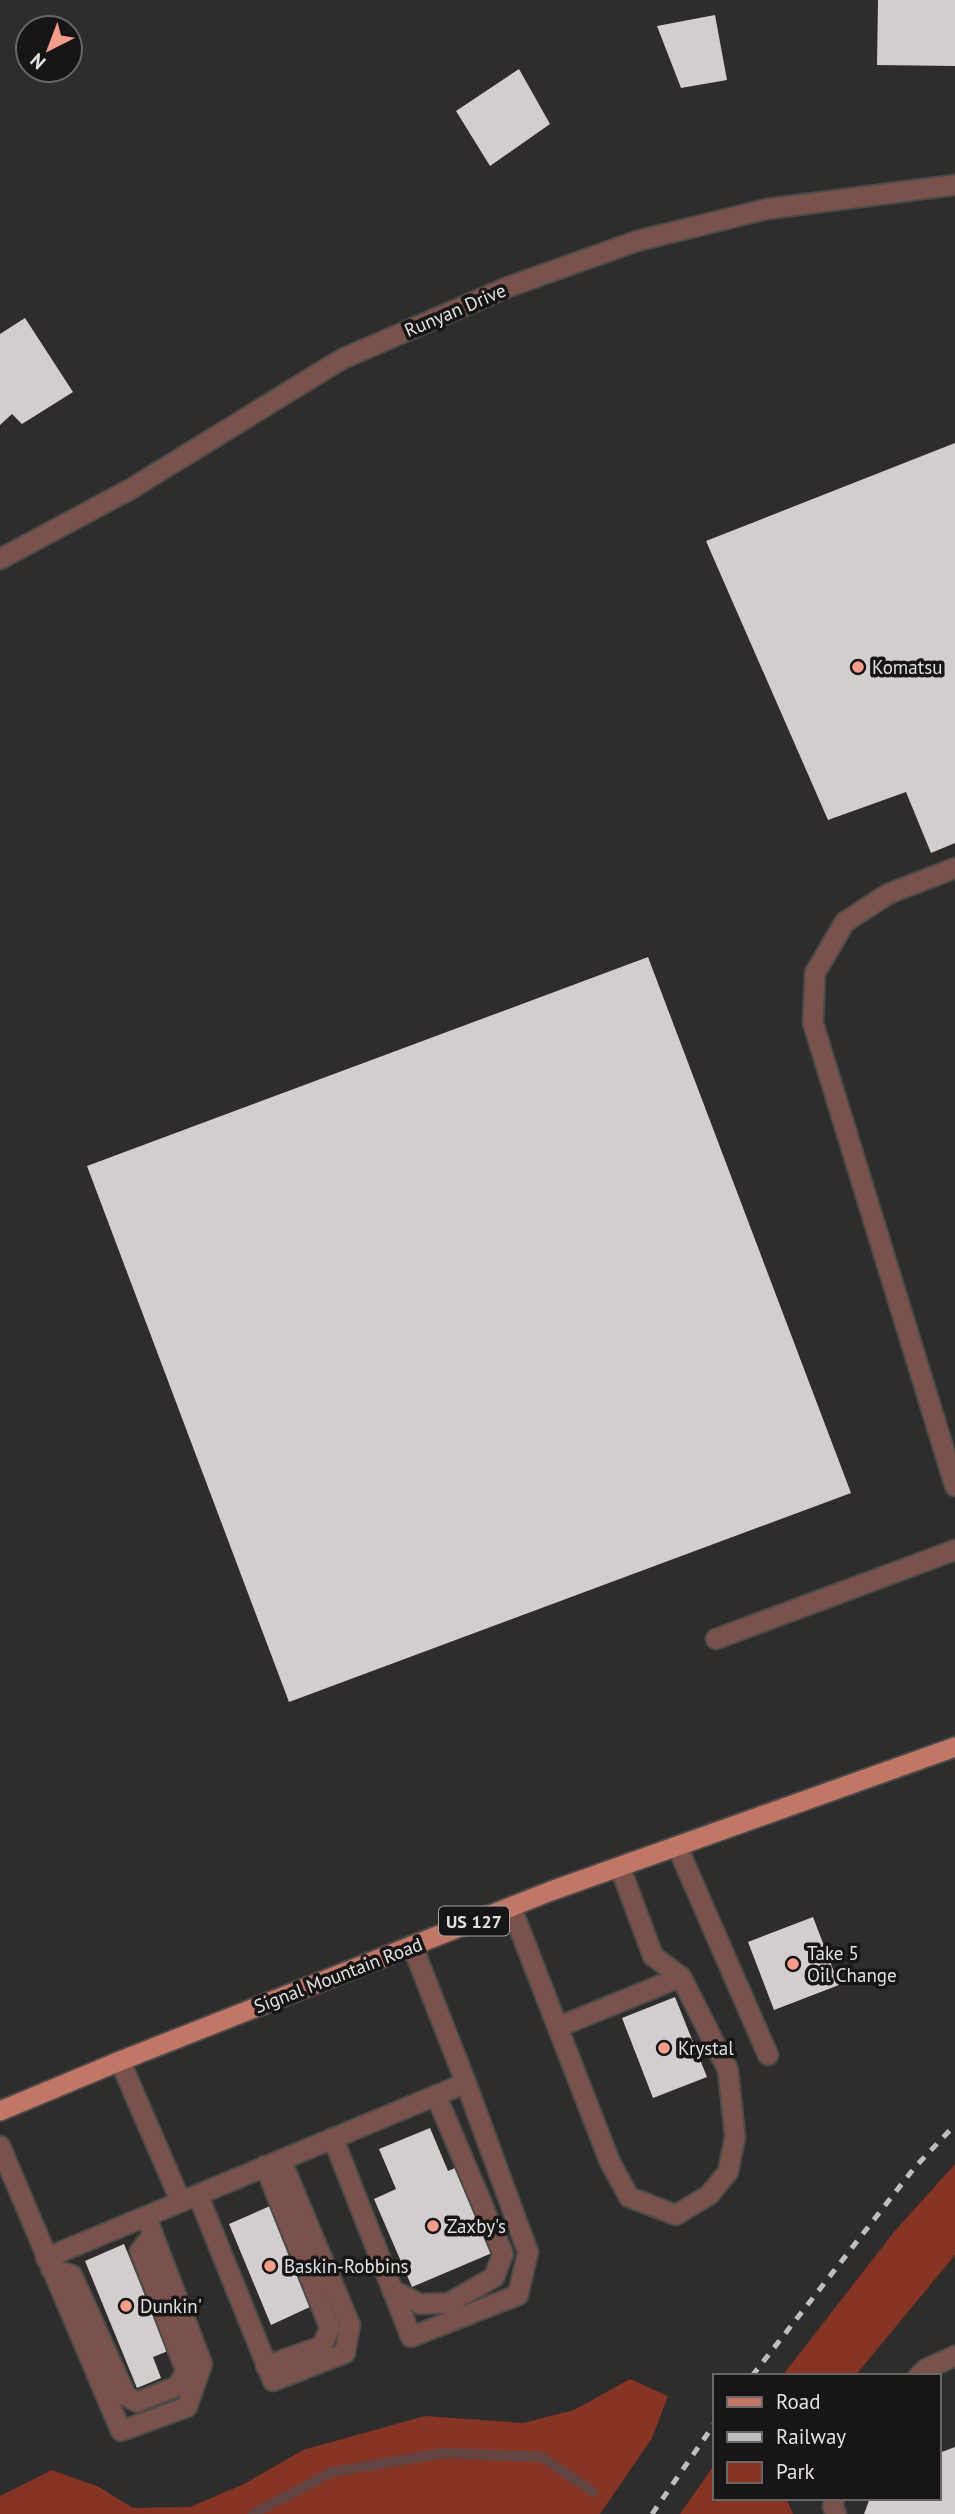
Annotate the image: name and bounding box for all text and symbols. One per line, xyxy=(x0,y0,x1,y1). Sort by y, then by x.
north arrow xyxy=(14,14,84,84)
text: N xyxy=(25,49,50,75)
street label: Runyan Drive xyxy=(401,278,509,342)
place label: Komatsu xyxy=(872,655,942,679)
marker: Komatsu xyxy=(850,659,866,675)
road number: US 127 xyxy=(439,1907,509,1936)
street label: Signal Mountain Road xyxy=(250,1932,426,2018)
place label: Take 5 Oil Change xyxy=(807,1941,897,1987)
marker: Take 5 Oil Change xyxy=(785,1956,801,1972)
place label: Krystal xyxy=(678,2036,734,2060)
marker: Krystal xyxy=(656,2040,672,2056)
place label: Zaxby's xyxy=(447,2214,506,2238)
marker: Zaxby's xyxy=(425,2218,441,2234)
place label: Baskin-Robbins xyxy=(284,2254,409,2278)
marker: Baskin-Robbins xyxy=(262,2258,278,2274)
place label: Dunkin' xyxy=(140,2294,202,2318)
marker: Dunkin' xyxy=(118,2298,134,2314)
legend xyxy=(713,2374,941,2500)
text: Road xyxy=(776,2388,820,2415)
text: Railway xyxy=(776,2423,846,2450)
text: Park xyxy=(776,2458,815,2485)

